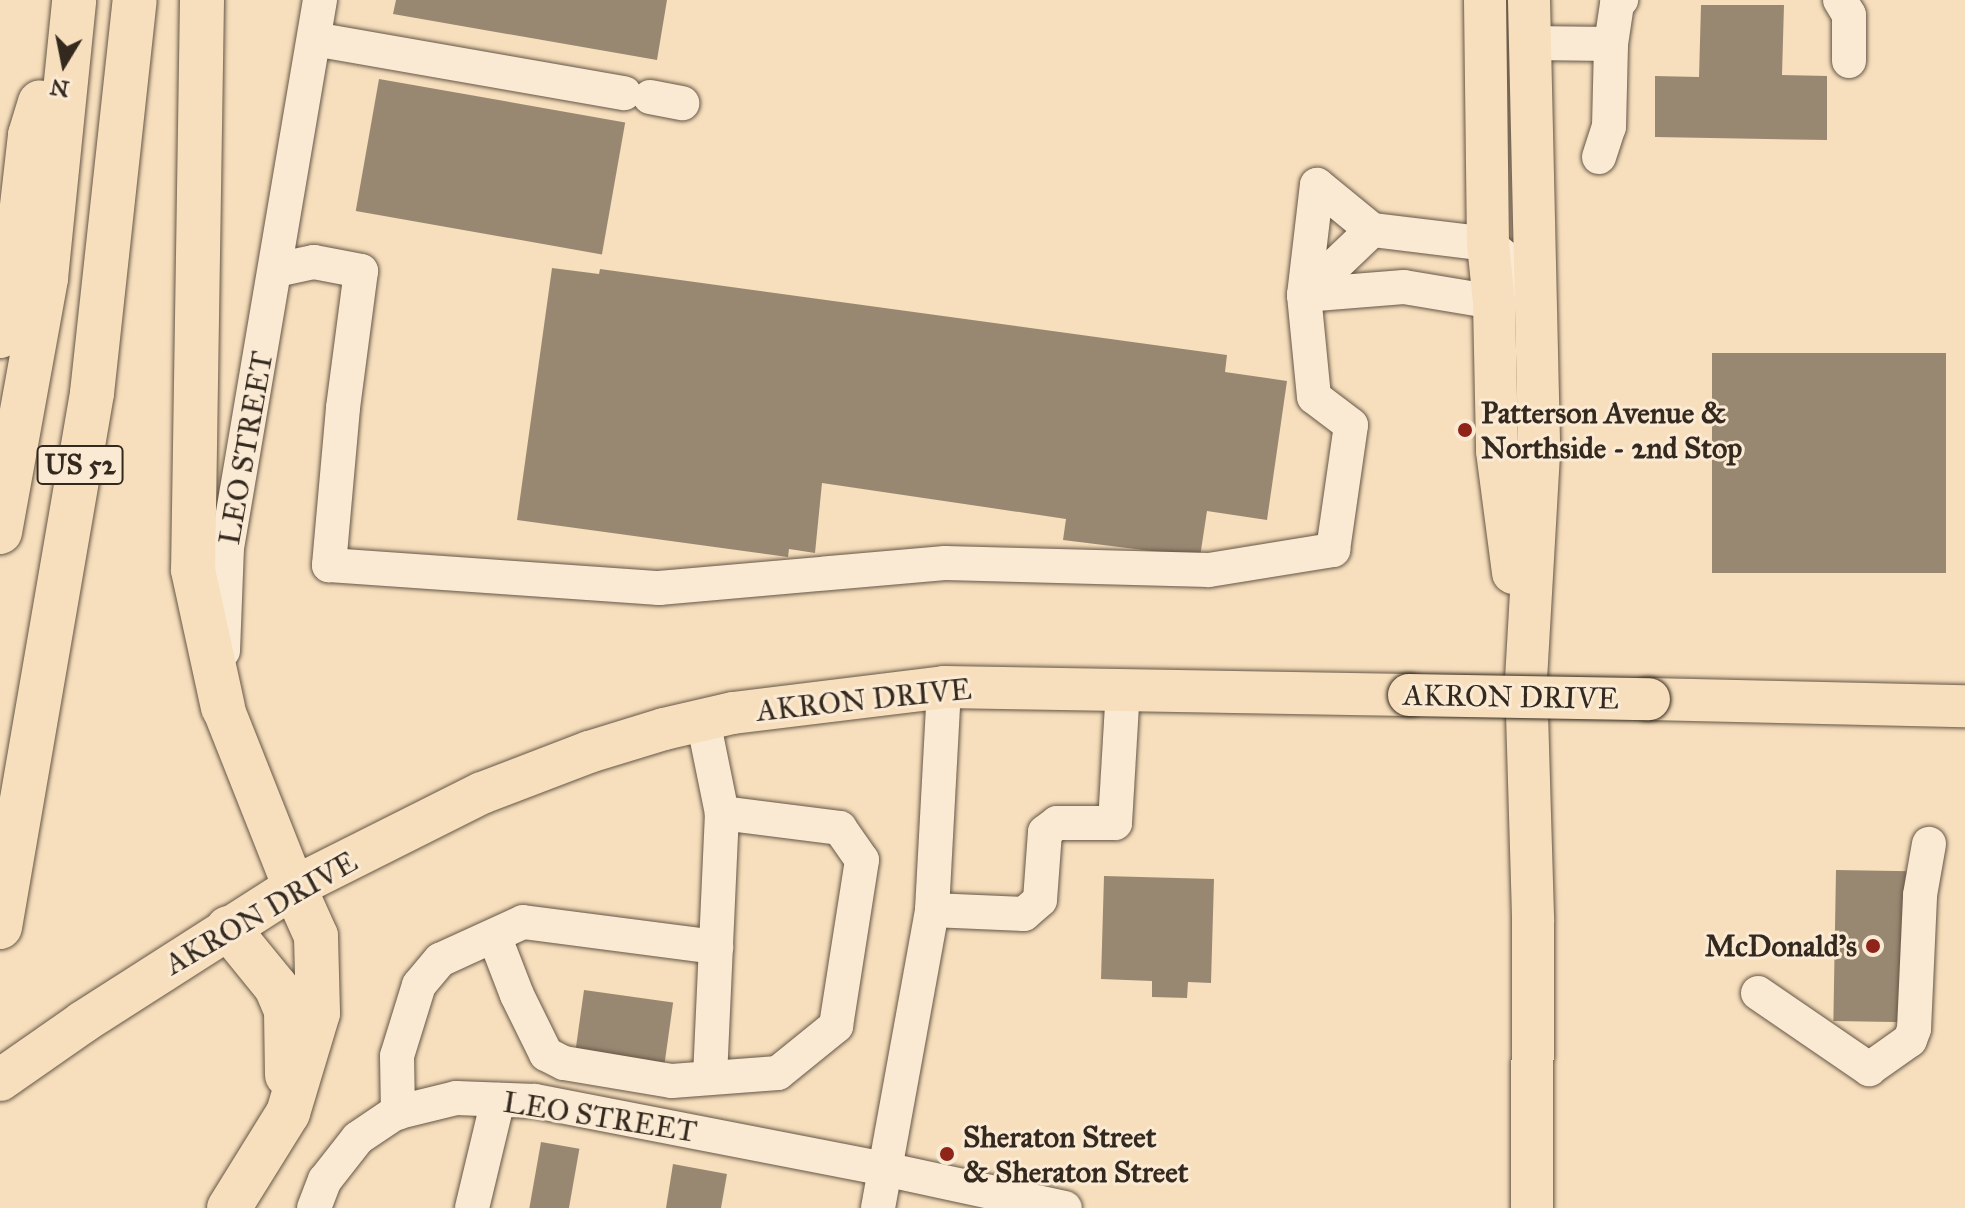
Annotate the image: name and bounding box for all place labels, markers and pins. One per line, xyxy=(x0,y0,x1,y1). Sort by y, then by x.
place label: Patterson Avenue & Northside - 2nd Stop xyxy=(1481,395,1742,466)
marker: Patterson Avenue & Northside - 2nd Stop xyxy=(1456,421,1474,439)
place label: McDonald's xyxy=(1705,928,1857,964)
marker: McDonald's xyxy=(1864,937,1882,955)
place label: Sheraton Street & Sheraton Street xyxy=(963,1119,1188,1190)
marker: Sheraton Street & Sheraton Street xyxy=(938,1145,956,1163)

